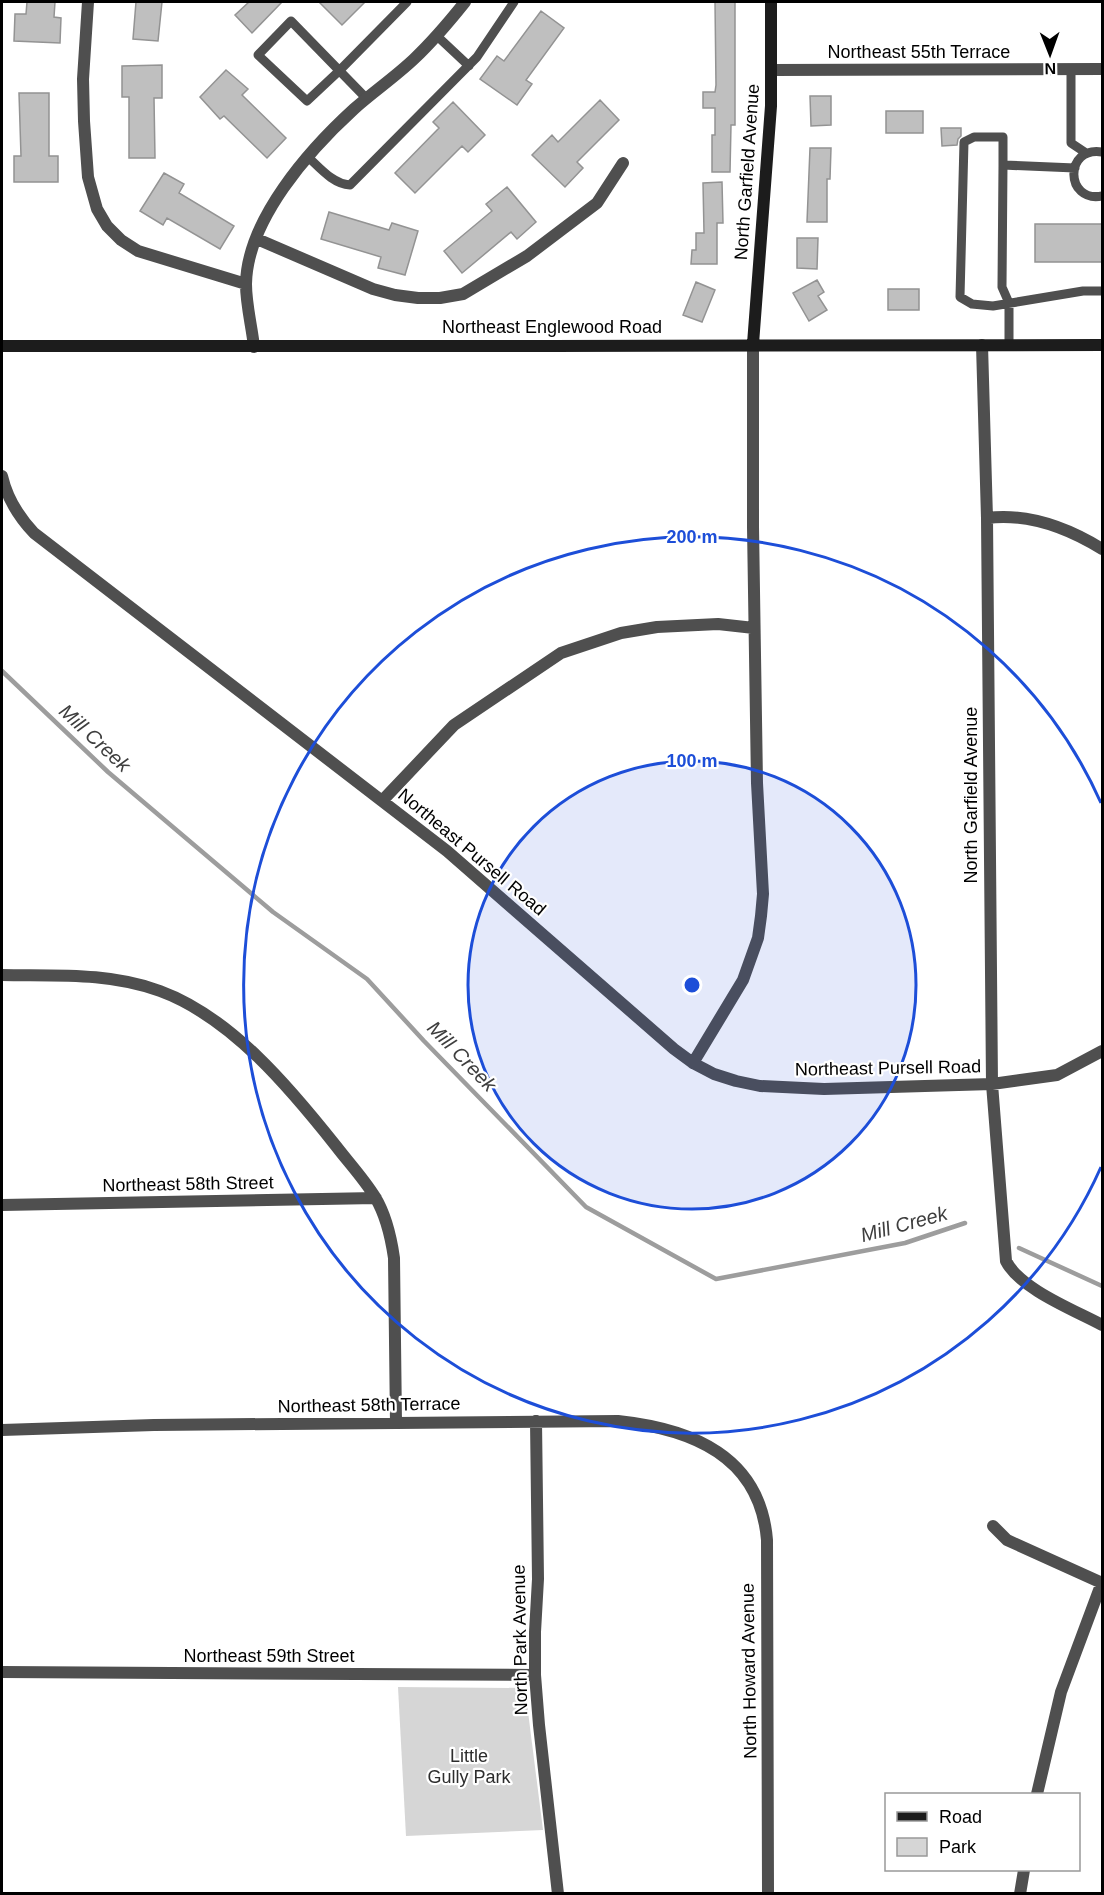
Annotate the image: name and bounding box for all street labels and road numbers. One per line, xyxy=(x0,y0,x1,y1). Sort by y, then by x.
street label: Northeast 55th Terrace xyxy=(828,42,1010,62)
street label: North Garfield Avenue xyxy=(731,83,763,261)
street label: Northeast Englewood Road xyxy=(442,317,662,337)
street label: North Garfield Avenue xyxy=(961,707,981,883)
street label: Northeast Pursell Road xyxy=(394,785,550,919)
street label: Northeast Pursell Road xyxy=(795,1056,981,1080)
street label: Northeast 58th Street xyxy=(102,1173,274,1195)
street label: Northeast 58th Terrace xyxy=(277,1393,461,1417)
street label: North Park Avenue xyxy=(509,1564,531,1716)
street label: North Howard Avenue xyxy=(737,1583,761,1759)
street label: Northeast 59th Street xyxy=(183,1646,355,1666)

